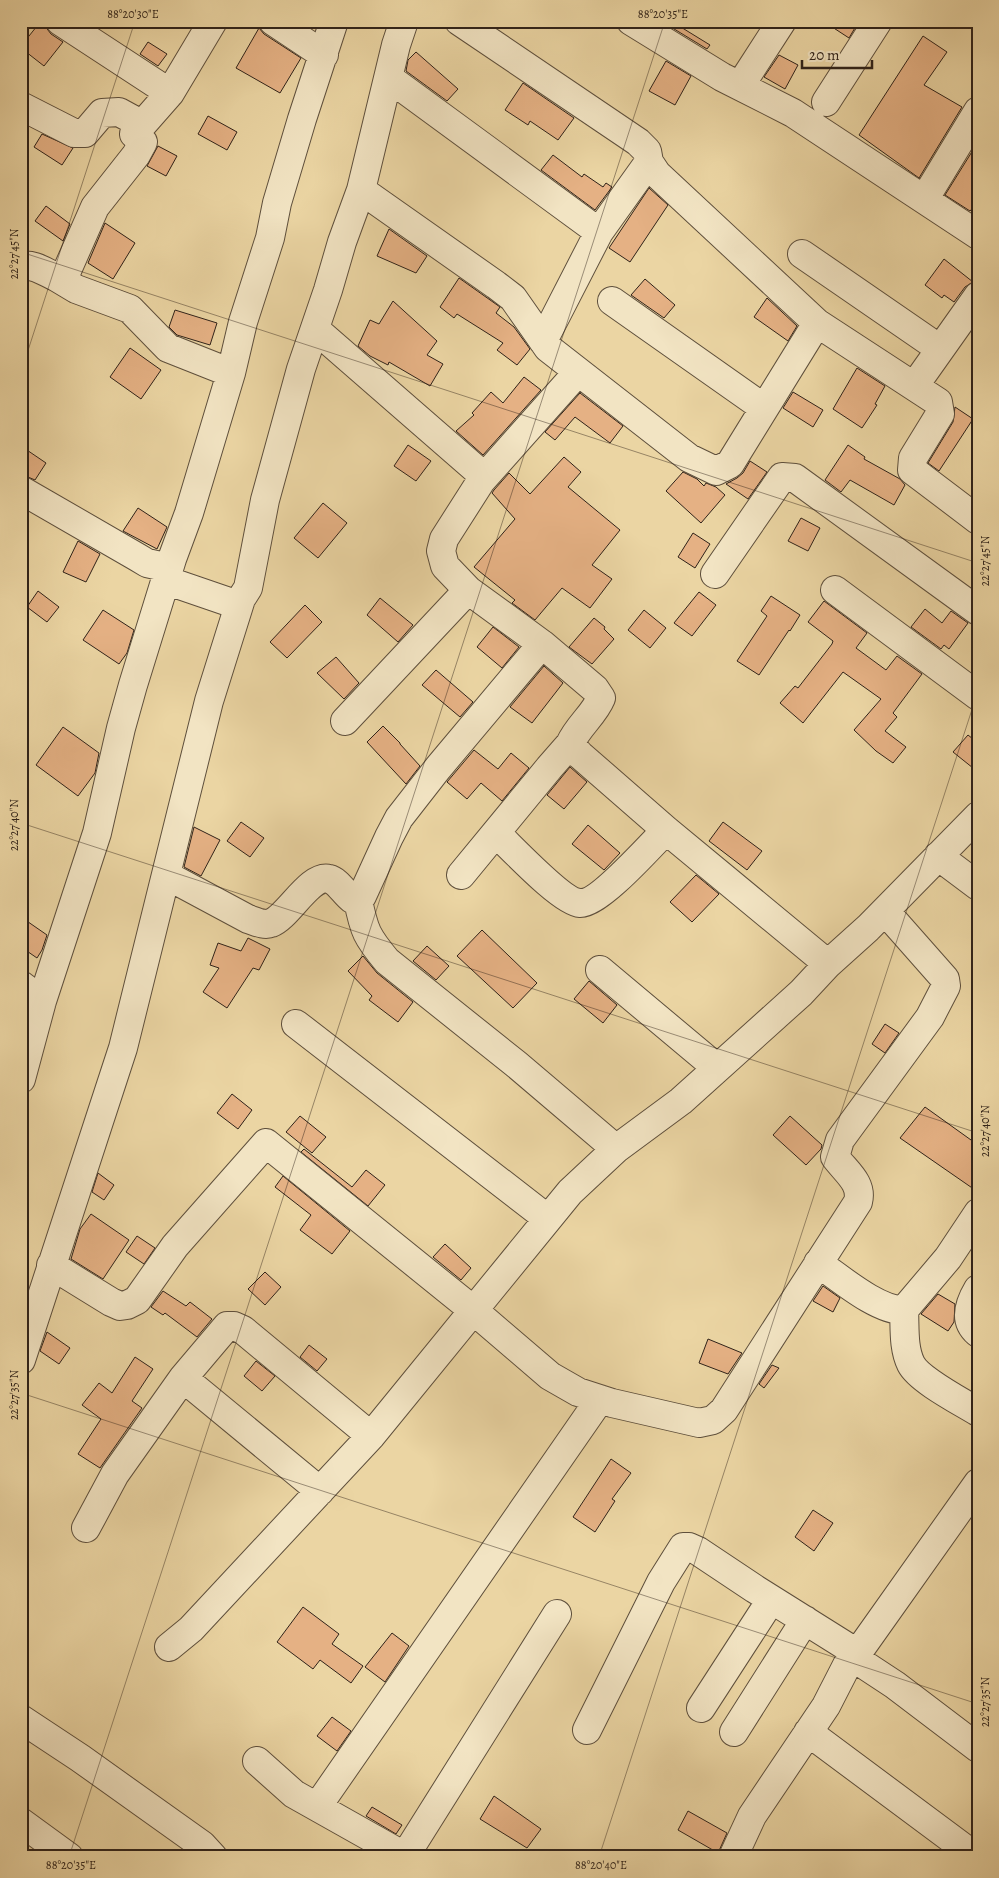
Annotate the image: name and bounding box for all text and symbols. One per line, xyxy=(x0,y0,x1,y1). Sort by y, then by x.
text: 88°20'30"E xyxy=(107,6,159,22)
text: 88°20'35"E xyxy=(638,6,688,22)
scale bar xyxy=(802,38,872,70)
text: 20 m xyxy=(809,45,840,65)
text: 22°27'45"N xyxy=(6,228,22,279)
text: 22°27'45"N xyxy=(977,535,993,586)
text: 22°27'40"N xyxy=(6,799,22,851)
text: 22°27'40"N xyxy=(977,1105,993,1157)
text: 22°27'35"N xyxy=(6,1370,22,1420)
text: 22°27'35"N xyxy=(977,1677,993,1727)
text: 88°20'35"E xyxy=(46,1857,96,1873)
text: 88°20'40"E xyxy=(575,1857,627,1873)

